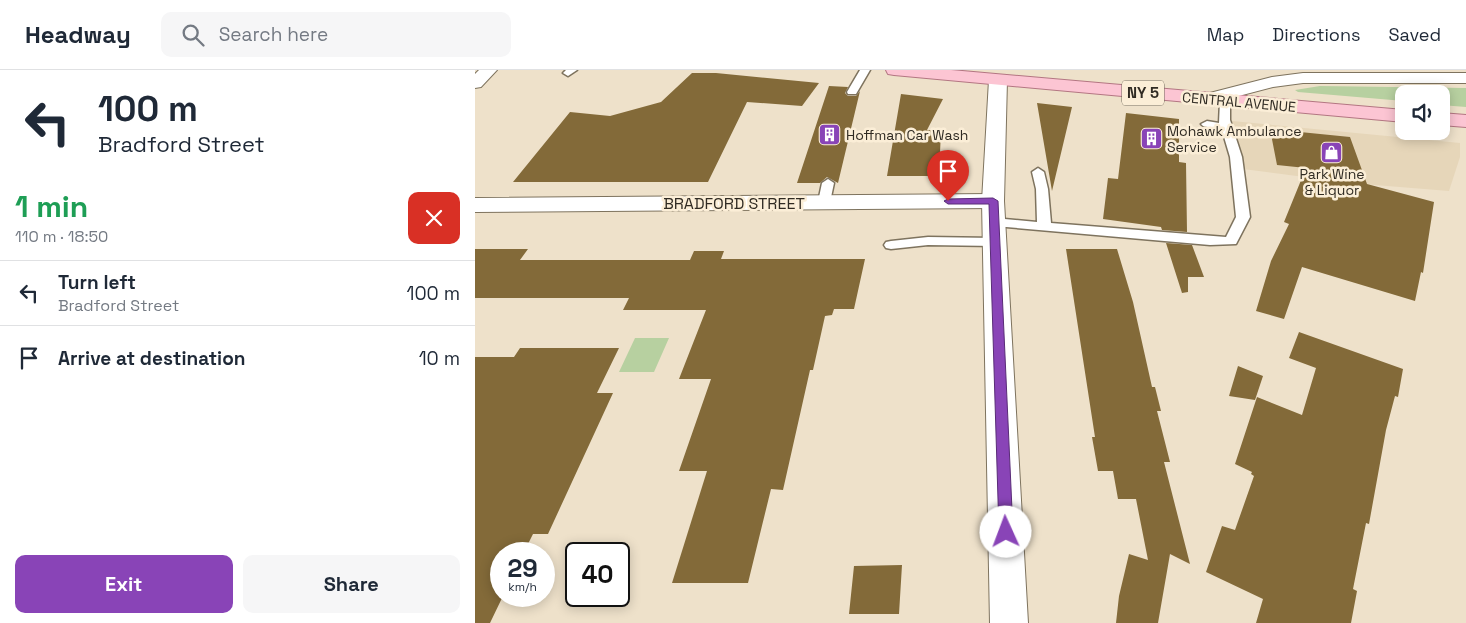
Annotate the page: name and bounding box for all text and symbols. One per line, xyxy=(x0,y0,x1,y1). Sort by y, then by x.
search box xyxy=(161,12,511,57)
text: Headway xyxy=(25,19,131,50)
icon: search xyxy=(179,21,207,49)
text: Search here xyxy=(219,22,328,47)
text: Map xyxy=(1207,23,1244,46)
text: Directions xyxy=(1272,23,1361,46)
text: Saved xyxy=(1389,23,1441,46)
road number: NY 5 xyxy=(1122,80,1164,106)
map controls xyxy=(1395,85,1450,140)
button: sound xyxy=(1395,85,1450,140)
text: 100 m xyxy=(98,87,198,131)
street label: CENTRAL AVENUE xyxy=(1181,88,1297,116)
icon: left xyxy=(15,90,80,155)
place label: Mohawk Ambulance Service xyxy=(1167,122,1302,156)
building icon: Hoffman Car Wash xyxy=(818,123,842,147)
place label: Hoffman Car Wash xyxy=(846,126,968,144)
building icon: Mohawk Ambulance Service xyxy=(1139,127,1163,151)
text: Bradford Street xyxy=(98,130,265,158)
shop icon: Park Wine & Liquor xyxy=(1320,140,1344,164)
pin xyxy=(927,150,969,201)
icon: arrive xyxy=(934,157,962,185)
place label: Park Wine & Liquor xyxy=(1299,165,1365,199)
text: 1 min xyxy=(15,187,88,226)
button: close xyxy=(408,192,460,244)
street label: BRADFORD STREET xyxy=(663,193,805,214)
text: 110 m · 18:50 xyxy=(15,226,108,247)
text: Turn left xyxy=(58,270,136,295)
icon: left xyxy=(15,279,43,307)
text: 100 m xyxy=(406,281,460,306)
text: Bradford Street xyxy=(58,295,179,316)
icon: arrive xyxy=(15,344,43,372)
text: Arrive at destination xyxy=(58,346,246,371)
text: 10 m xyxy=(419,346,460,371)
position arrow xyxy=(979,505,1031,557)
speed limit sign: 40 xyxy=(565,542,630,607)
text: 29 xyxy=(507,552,538,584)
button: Exit xyxy=(15,555,233,613)
button: Share xyxy=(243,555,460,613)
text: km/h xyxy=(508,579,537,595)

